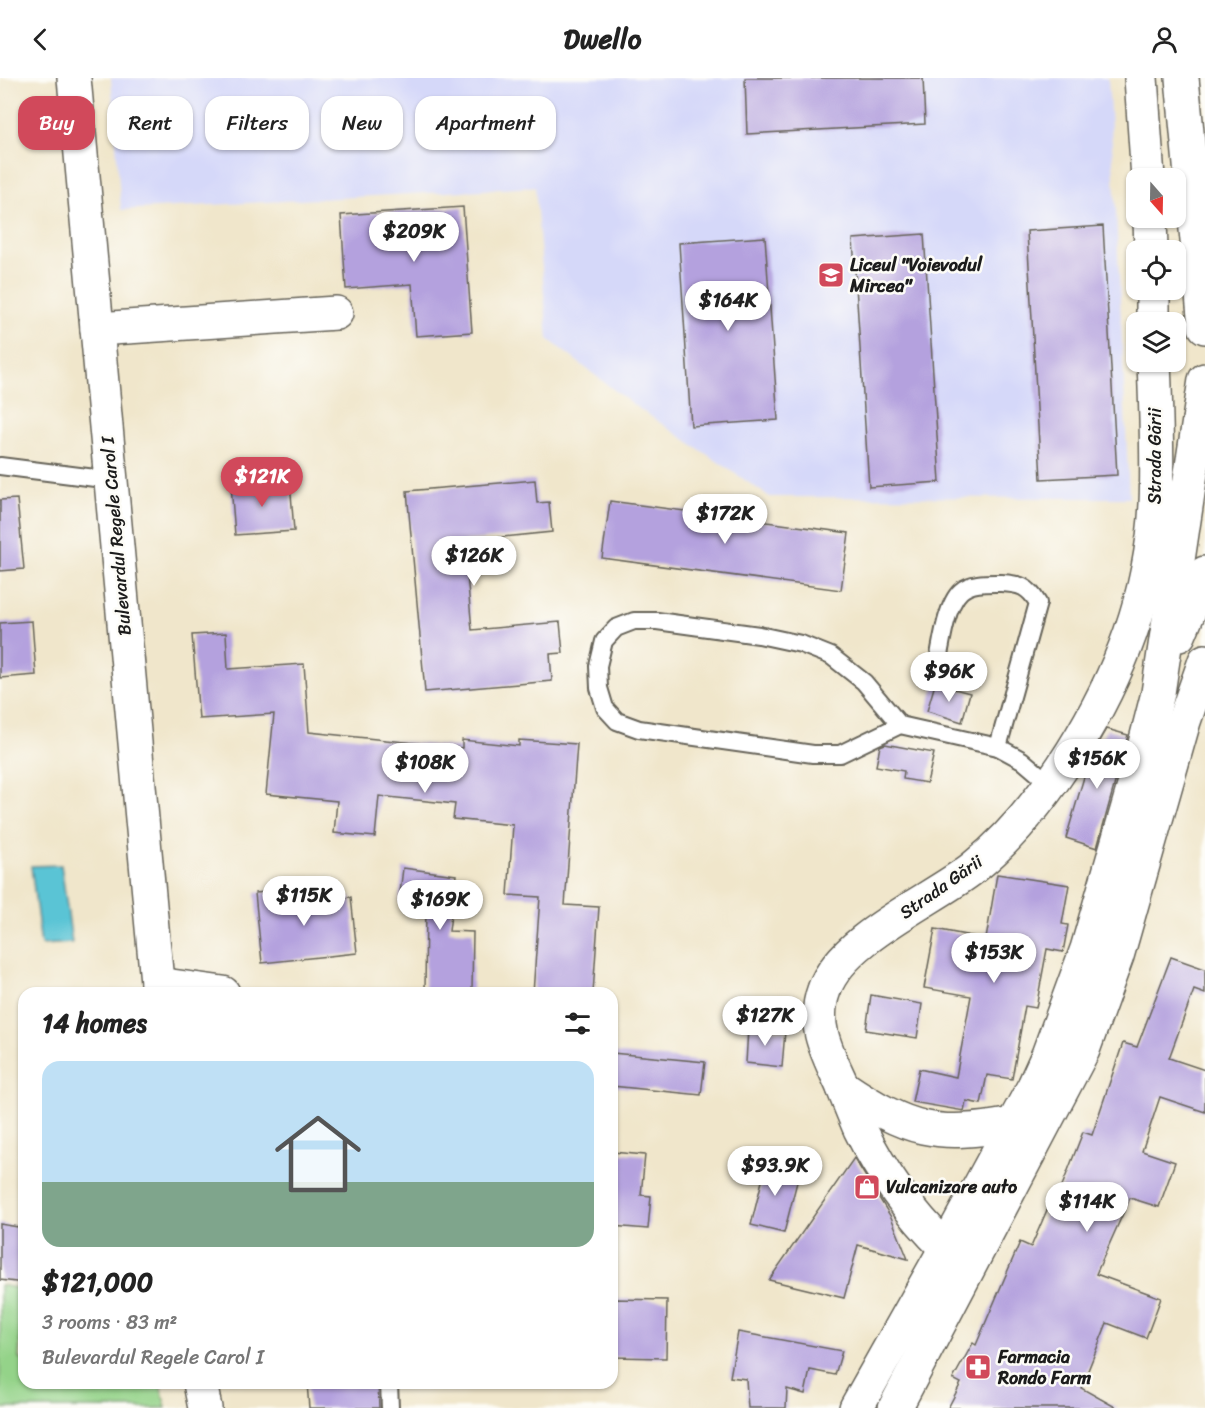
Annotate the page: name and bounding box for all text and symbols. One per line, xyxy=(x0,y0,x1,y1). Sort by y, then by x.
text: Dwello xyxy=(564,15,641,63)
icon: back xyxy=(24,23,57,56)
icon: person xyxy=(1148,23,1181,56)
chip: Buy xyxy=(18,96,95,150)
chip: Rent xyxy=(107,96,193,150)
chip: Filters xyxy=(205,96,309,150)
chip: New xyxy=(321,96,403,150)
chip: Apartment xyxy=(415,96,556,150)
north arrow xyxy=(1126,168,1186,228)
map controls xyxy=(1126,168,1186,372)
pin: $209K xyxy=(372,212,456,263)
text: $209K xyxy=(383,214,445,249)
button: locate xyxy=(1126,240,1186,300)
place label: Liceul "Voievodul Mircea" xyxy=(849,249,983,302)
school or university icon: Liceul "Voievodul Mircea" xyxy=(816,260,846,290)
pin: $164K xyxy=(686,281,770,332)
text: $164K xyxy=(699,283,757,318)
button: layers xyxy=(1126,312,1186,372)
street label: Strada Gării xyxy=(1139,407,1171,504)
street label: Bulevardul Regele Carol I xyxy=(91,433,141,637)
pin: $121K xyxy=(220,457,304,508)
text: $121K xyxy=(235,459,289,494)
pin: $172K xyxy=(683,494,767,545)
text: $172K xyxy=(696,496,754,531)
pin: $126K xyxy=(432,536,516,587)
text: $126K xyxy=(445,538,503,573)
pin: $96K xyxy=(913,652,985,703)
text: $96K xyxy=(924,654,974,689)
pin: $156K xyxy=(1055,739,1139,790)
text: $156K xyxy=(1068,741,1126,776)
pin: $108K xyxy=(383,743,467,794)
text: $108K xyxy=(396,745,454,780)
street label: Strada Gării xyxy=(892,846,990,928)
pin: $115K xyxy=(262,876,346,927)
text: $115K xyxy=(277,878,332,913)
pin: $169K xyxy=(398,880,482,931)
text: $169K xyxy=(411,882,469,917)
pin: $153K xyxy=(952,933,1036,984)
text: $153K xyxy=(965,935,1023,970)
pin: $127K xyxy=(723,996,807,1047)
text: $127K xyxy=(736,998,794,1033)
text: 14 homes xyxy=(42,1000,147,1046)
icon: filters xyxy=(561,1007,594,1040)
icon: home xyxy=(264,1100,372,1208)
pin: $93.9K xyxy=(726,1146,824,1197)
text: $93.9K xyxy=(741,1148,809,1183)
place label: Vulcanizare auto xyxy=(886,1171,1018,1203)
shop icon: Vulcanizare auto xyxy=(852,1172,882,1202)
pin: $114K xyxy=(1045,1182,1129,1233)
text: $114K xyxy=(1059,1184,1115,1219)
text: $121,000 xyxy=(42,1259,153,1305)
text: 3 rooms · 83 m² xyxy=(42,1305,177,1340)
text: Bulevardul Regele Carol I xyxy=(42,1340,264,1375)
place label: Farmacia Rondo Farm xyxy=(997,1341,1091,1394)
pharmacy icon: Farmacia Rondo Farm xyxy=(963,1352,993,1382)

